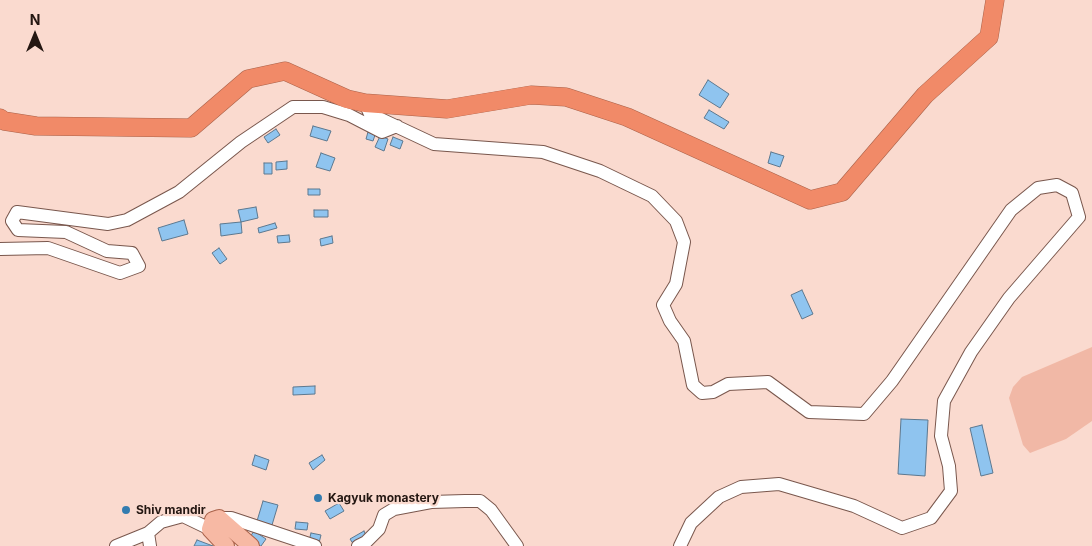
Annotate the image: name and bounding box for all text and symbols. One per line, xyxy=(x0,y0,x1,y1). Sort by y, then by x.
north arrow xyxy=(10,10,60,60)
text: N xyxy=(30,11,40,28)
place label: Kagyuk monastery xyxy=(328,491,439,505)
marker: Kagyuk monastery xyxy=(312,492,324,504)
place label: Shiv mandir xyxy=(136,503,206,517)
marker: Shiv mandir xyxy=(120,504,132,516)

